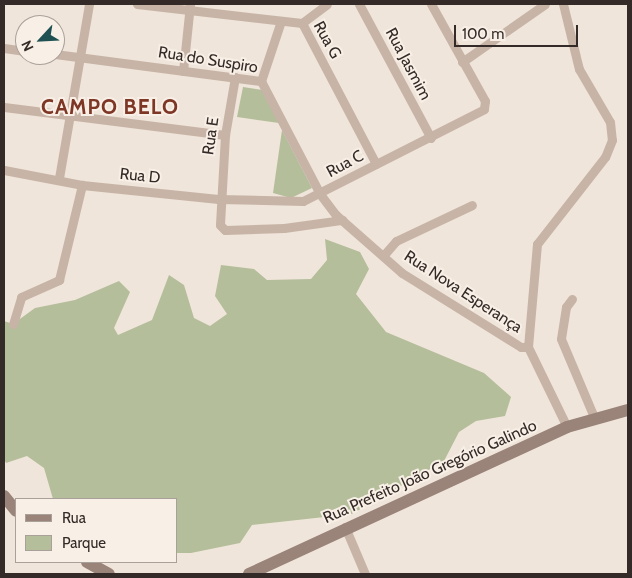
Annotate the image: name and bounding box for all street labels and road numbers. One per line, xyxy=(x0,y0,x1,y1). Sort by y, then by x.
street label: Rua G xyxy=(309,18,345,62)
street label: Rua Jasmim xyxy=(381,25,435,103)
street label: Rua do Suspiro xyxy=(157,43,259,77)
street label: Rua E xyxy=(199,116,223,156)
street label: Rua C xyxy=(323,146,367,182)
street label: Rua D xyxy=(119,164,161,188)
street label: Rua Nova Esperança xyxy=(400,247,526,337)
street label: Rua Prefeito João Gregório Galindo xyxy=(320,416,540,528)

